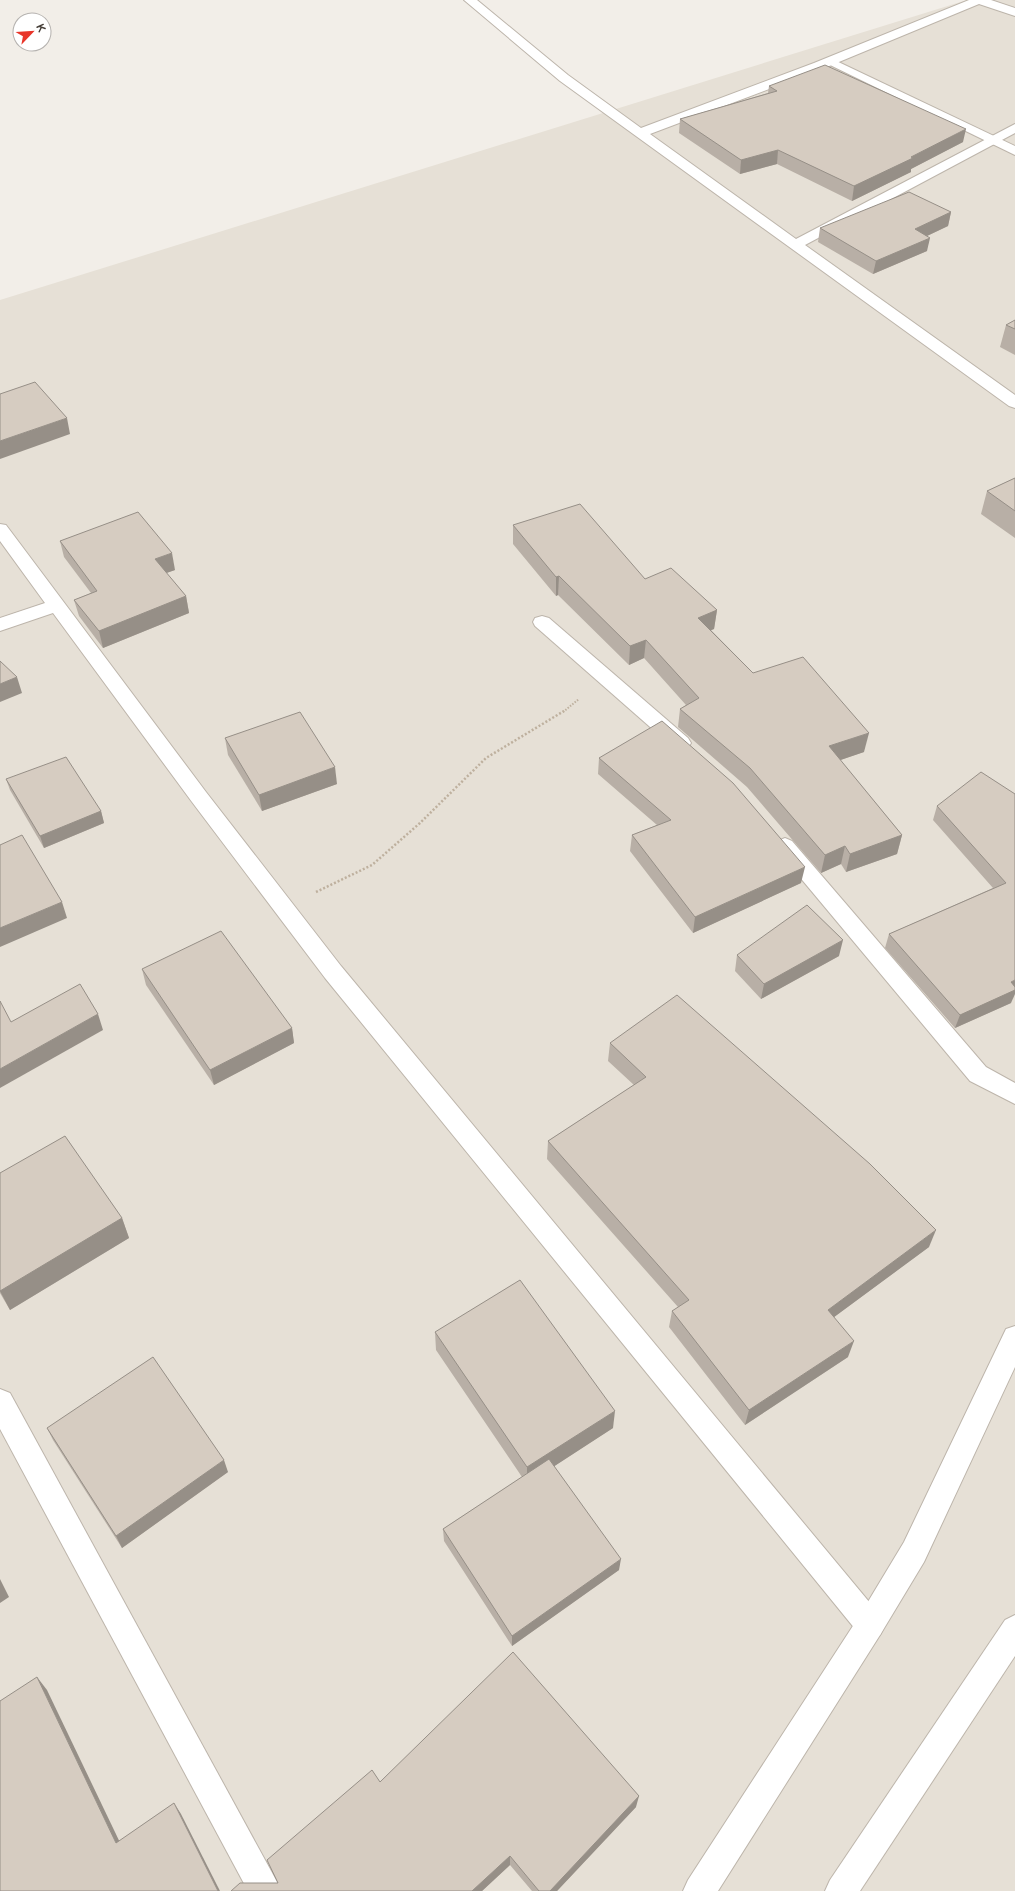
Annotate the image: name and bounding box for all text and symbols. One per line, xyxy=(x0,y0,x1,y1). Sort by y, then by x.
north arrow xyxy=(12,12,52,52)
text: K xyxy=(33,22,48,35)

